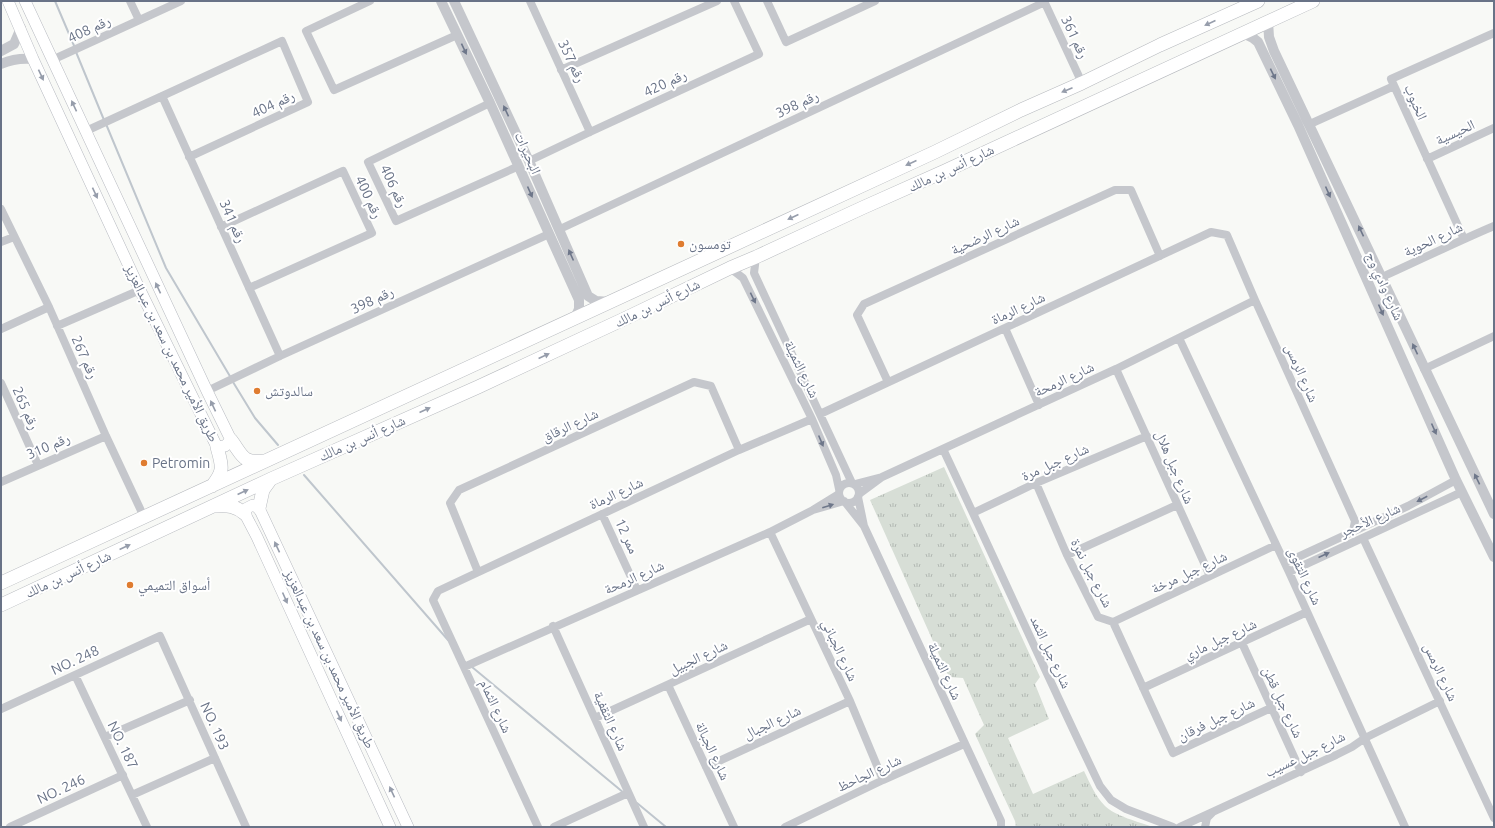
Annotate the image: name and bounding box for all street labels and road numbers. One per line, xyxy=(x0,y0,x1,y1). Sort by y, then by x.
street label: رقم 408 xyxy=(65,12,114,48)
street label: رقم 361 xyxy=(1056,13,1092,62)
street label: رقم 357 xyxy=(553,37,589,86)
street label: رقم 420 xyxy=(641,66,690,102)
street label: الخبوب xyxy=(1400,82,1431,123)
street label: رقم 404 xyxy=(249,87,298,123)
street label: رقم 398 xyxy=(773,87,822,123)
street label: الحيسية xyxy=(1433,116,1477,148)
street label: البحيرات xyxy=(511,129,544,177)
street label: شارع أنس بن مالك xyxy=(906,141,997,197)
street label: رقم 406 xyxy=(375,162,411,211)
street label: رقم 400 xyxy=(350,173,386,222)
street label: رقم 341 xyxy=(215,197,250,246)
street label: شارع الرضحية xyxy=(948,212,1023,260)
street label: شارع الحوية xyxy=(1401,218,1466,261)
street label: شارع وادي وج xyxy=(1360,249,1407,324)
street label: طريق الأمير محمد بن سعد بن عبدالعزيز xyxy=(120,261,222,445)
street label: شارع أنس بن مالك xyxy=(612,275,703,332)
street label: رقم 398 xyxy=(348,283,397,319)
street label: شارع الرماة xyxy=(989,289,1048,329)
street label: رقم 267 xyxy=(67,333,102,382)
street label: شارع الثميلة xyxy=(779,338,823,401)
street label: شارع الرمس xyxy=(1280,341,1322,406)
street label: شارع الرمحة xyxy=(1032,358,1097,402)
street label: رقم 265 xyxy=(8,384,43,433)
street label: شارع الرقاق xyxy=(539,405,602,447)
street label: شارع أنس بن مالك xyxy=(316,412,408,466)
street label: شارع جبل هلال xyxy=(1151,428,1198,507)
street label: رقم 310 xyxy=(24,430,73,464)
street label: شارع جبل مرة xyxy=(1019,440,1092,486)
street label: شارع الرماة xyxy=(587,474,646,514)
street label: شارع الأحجر xyxy=(1336,500,1403,543)
street label: ممر 12 xyxy=(611,516,642,556)
street label: شارع جبل نمرة xyxy=(1066,536,1116,611)
street label: شارع التقوى xyxy=(1283,545,1325,608)
street label: شارع أنس بن مالك xyxy=(23,547,114,603)
street label: شارع جبل مرخة xyxy=(1149,548,1230,598)
street label: شارع الرمحة xyxy=(602,557,667,599)
street label: طريق الأمير محمد بن سعد بن عبدالعزيز xyxy=(279,566,379,752)
street label: شارع جبل الثمد xyxy=(1025,613,1075,692)
street label: شارع جبل ماري xyxy=(1181,615,1260,666)
street label: شارع الجباني xyxy=(815,616,861,685)
street label: شارع الجبيل xyxy=(666,636,731,679)
street label: شارع الثميلة xyxy=(923,640,965,703)
street label: شارع الرمس xyxy=(1419,640,1461,705)
street label: NO. 248 xyxy=(49,642,102,678)
street label: شارع جبل قطن xyxy=(1258,664,1307,741)
street label: شارع الثمام xyxy=(475,677,515,736)
street label: شارع الثقفية xyxy=(589,689,631,754)
street label: شارع جبل فرقان xyxy=(1175,694,1258,746)
street label: NO. 193 xyxy=(197,700,233,752)
street label: شارع الجبال xyxy=(741,702,804,744)
street label: NO. 187 xyxy=(105,719,141,771)
street label: شارع الجبالة xyxy=(691,719,733,783)
street label: شارع جبل عسيب xyxy=(1262,728,1349,782)
street label: شارع الجاحظ xyxy=(834,751,904,797)
street label: NO. 246 xyxy=(35,771,88,807)

